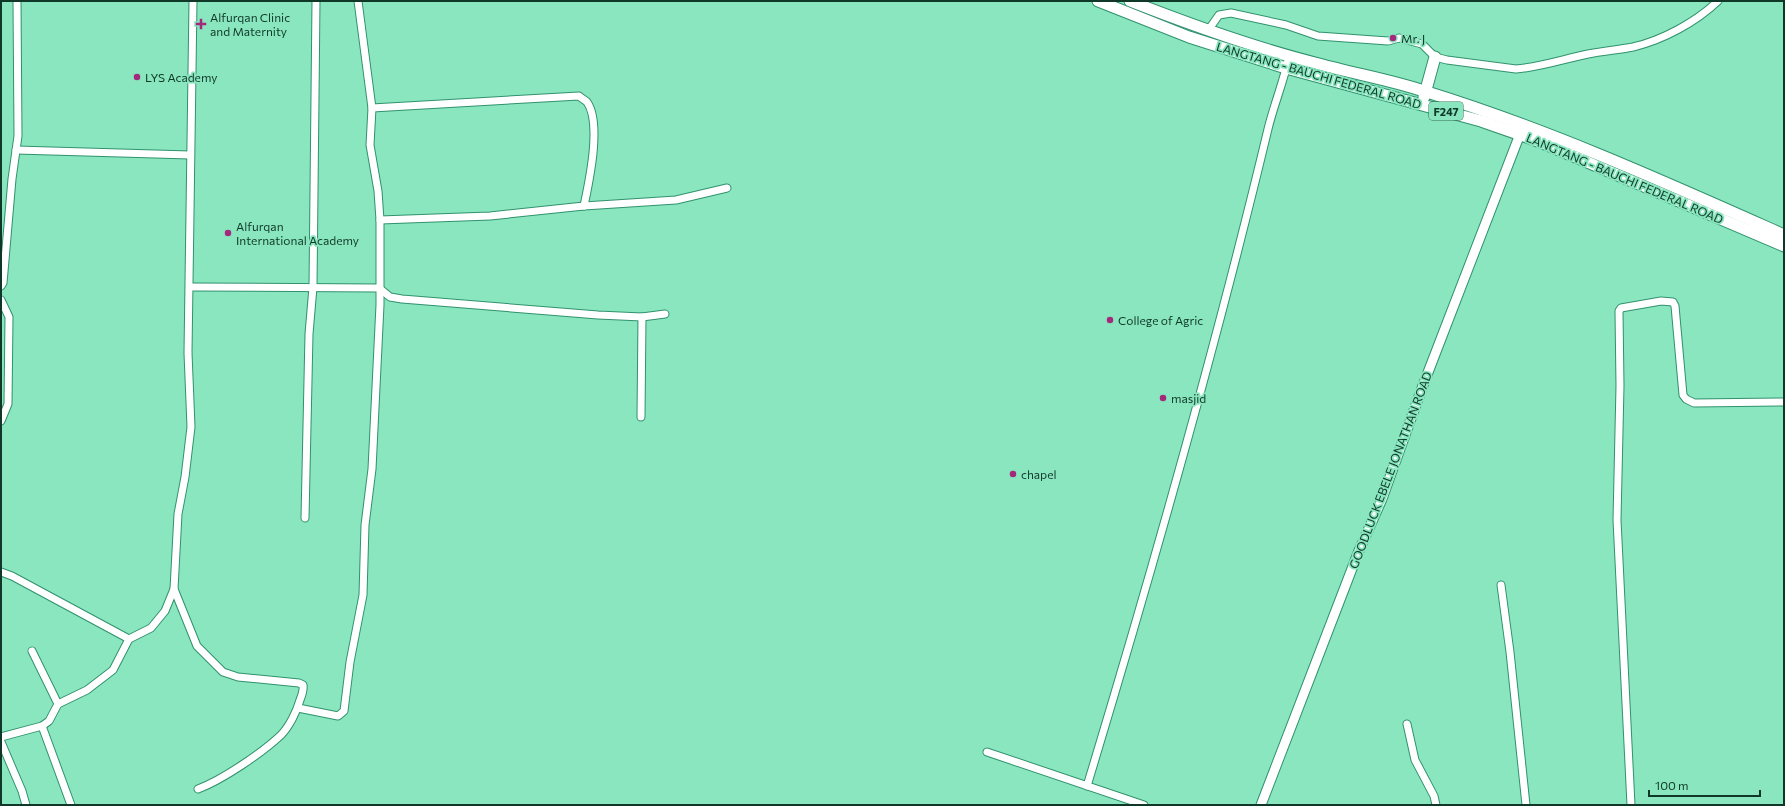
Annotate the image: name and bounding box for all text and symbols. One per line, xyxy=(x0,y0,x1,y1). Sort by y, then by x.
place label: Alfurqan Clinic and Maternity xyxy=(210,10,290,38)
marker: Alfurqan Clinic and Maternity xyxy=(195,18,207,30)
place label: Mr. J xyxy=(1401,31,1425,46)
marker: Mr. J xyxy=(1388,33,1398,43)
street label: LANGTANG - BAUCHI FEDERAL ROAD xyxy=(1215,39,1423,111)
place label: LYS Academy xyxy=(145,70,217,84)
marker: LYS Academy xyxy=(132,72,142,82)
road number: F247 xyxy=(1429,102,1463,120)
street label: LANGTANG - BAUCHI FEDERAL ROAD xyxy=(1524,130,1726,226)
place label: Alfurqan International Academy xyxy=(236,219,359,247)
marker: Alfurqan International Academy xyxy=(223,228,233,238)
place label: College of Agric xyxy=(1118,313,1203,327)
marker: College of Agric xyxy=(1105,315,1115,325)
street label: GOODLUCK EBELE JONATHAN ROAD xyxy=(1346,369,1435,571)
place label: masjid xyxy=(1171,391,1206,405)
marker: masjid xyxy=(1158,393,1168,403)
place label: chapel xyxy=(1021,467,1057,481)
marker: chapel xyxy=(1008,469,1018,479)
scale bar xyxy=(1649,772,1760,798)
text: 100 m xyxy=(1655,778,1689,792)

